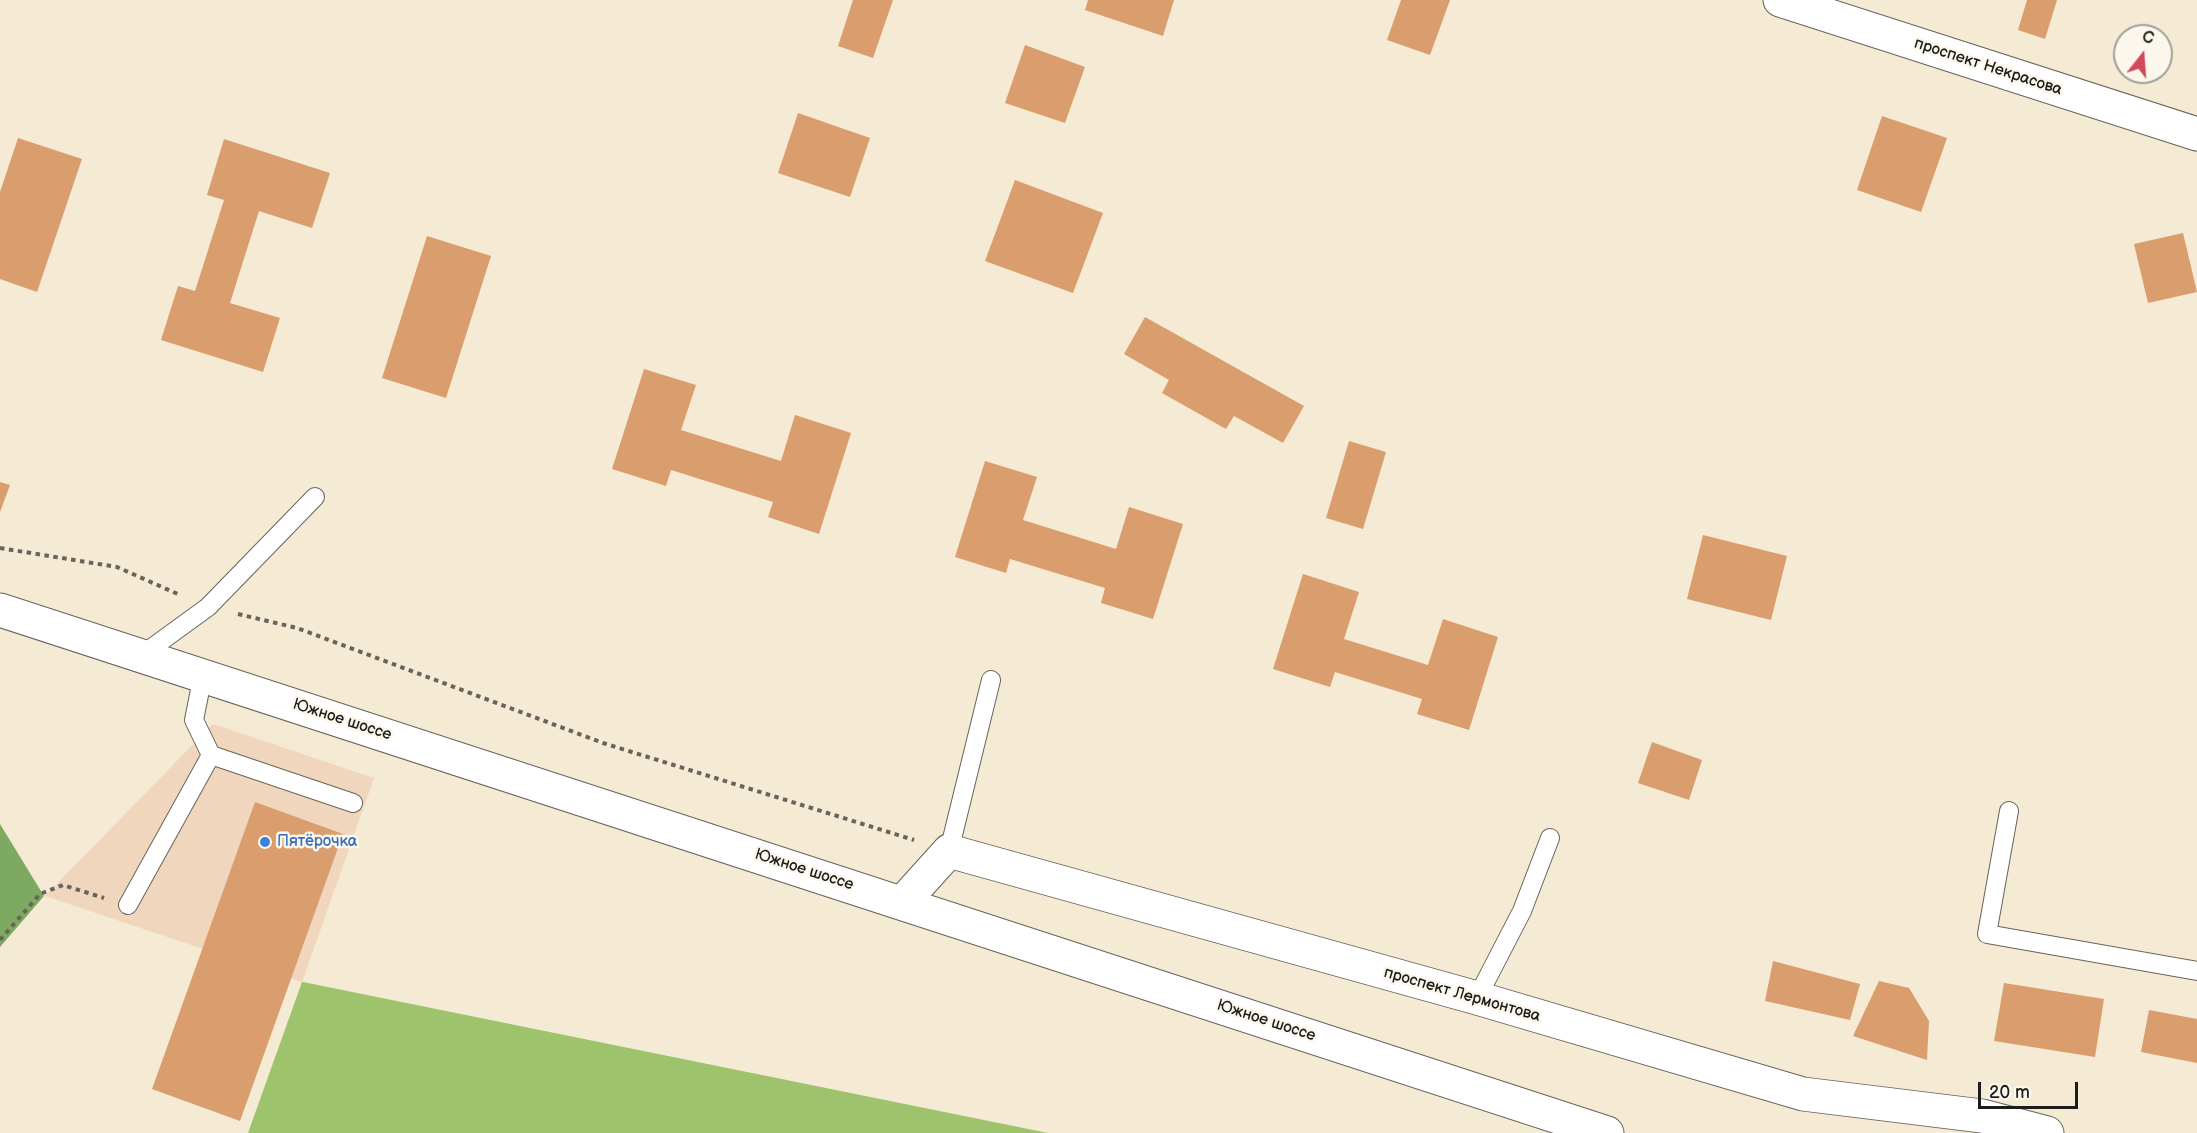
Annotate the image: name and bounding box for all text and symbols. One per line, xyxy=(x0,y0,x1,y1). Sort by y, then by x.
north arrow xyxy=(2113,24,2173,84)
text: С xyxy=(2140,28,2156,49)
street label: проспект Некрасова xyxy=(1911,34,2065,100)
street label: Южное шоссе xyxy=(290,695,394,745)
place label: Пятёрочка xyxy=(277,832,357,852)
marker: Пятёрочка xyxy=(258,835,272,849)
street label: Южное шоссе xyxy=(752,845,856,895)
street label: проспект Лермонтова xyxy=(1381,963,1543,1027)
street label: Южное шоссе xyxy=(1214,996,1318,1046)
scale bar xyxy=(1981,1070,2082,1108)
text: 20 m xyxy=(1989,1082,2030,1103)

